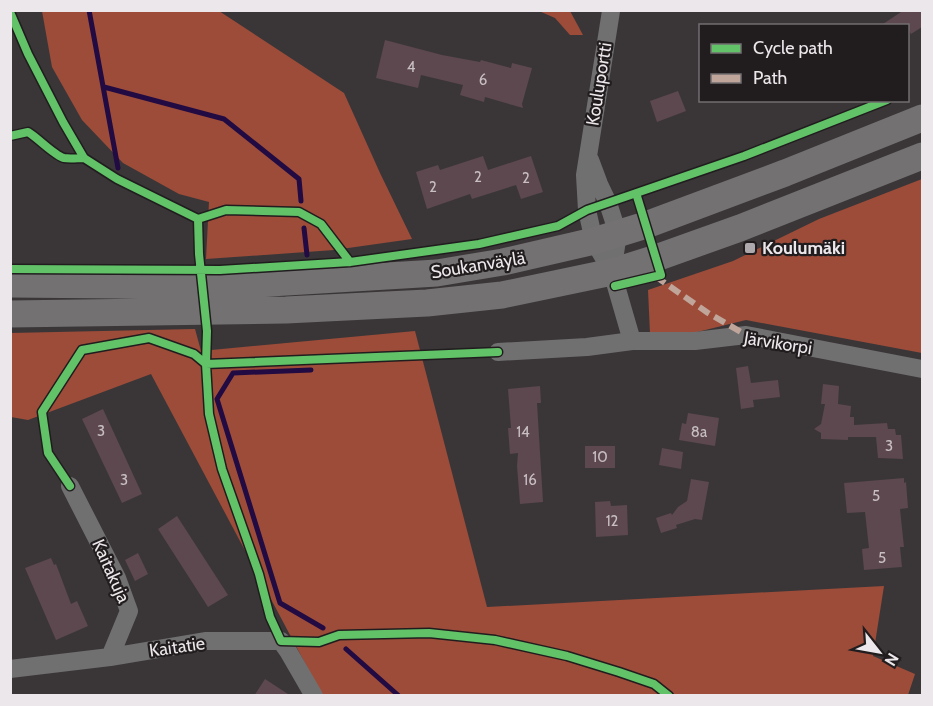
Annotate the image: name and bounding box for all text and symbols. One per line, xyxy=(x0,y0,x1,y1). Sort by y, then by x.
legend xyxy=(699,24,909,102)
text: Cycle path xyxy=(753,37,833,59)
street label: Kouluportti xyxy=(582,41,616,127)
house number: 4 xyxy=(407,58,416,76)
text: Path xyxy=(753,67,787,89)
house number: 6 xyxy=(479,71,487,89)
house number: 2 xyxy=(474,168,482,186)
house number: 2 xyxy=(522,169,530,187)
house number: 2 xyxy=(429,178,437,196)
place label: Koulumäki xyxy=(762,237,845,259)
marker: Koulumäki xyxy=(743,241,757,255)
street label: Soukanväylä xyxy=(429,247,527,283)
street label: Järvikorpi xyxy=(741,327,814,359)
house number: 3 xyxy=(97,422,105,440)
house number: 14 xyxy=(516,423,530,441)
house number: 8a xyxy=(691,423,708,441)
house number: 3 xyxy=(885,437,893,455)
house number: 10 xyxy=(592,448,608,466)
house number: 3 xyxy=(120,471,128,489)
house number: 16 xyxy=(523,471,537,489)
house number: 5 xyxy=(872,487,880,505)
house number: 12 xyxy=(606,512,619,530)
street label: Kaitakuja xyxy=(87,536,135,607)
house number: 5 xyxy=(878,549,886,567)
north arrow xyxy=(849,622,909,682)
street label: Kaitatie xyxy=(148,632,206,662)
text: N xyxy=(880,650,902,669)

